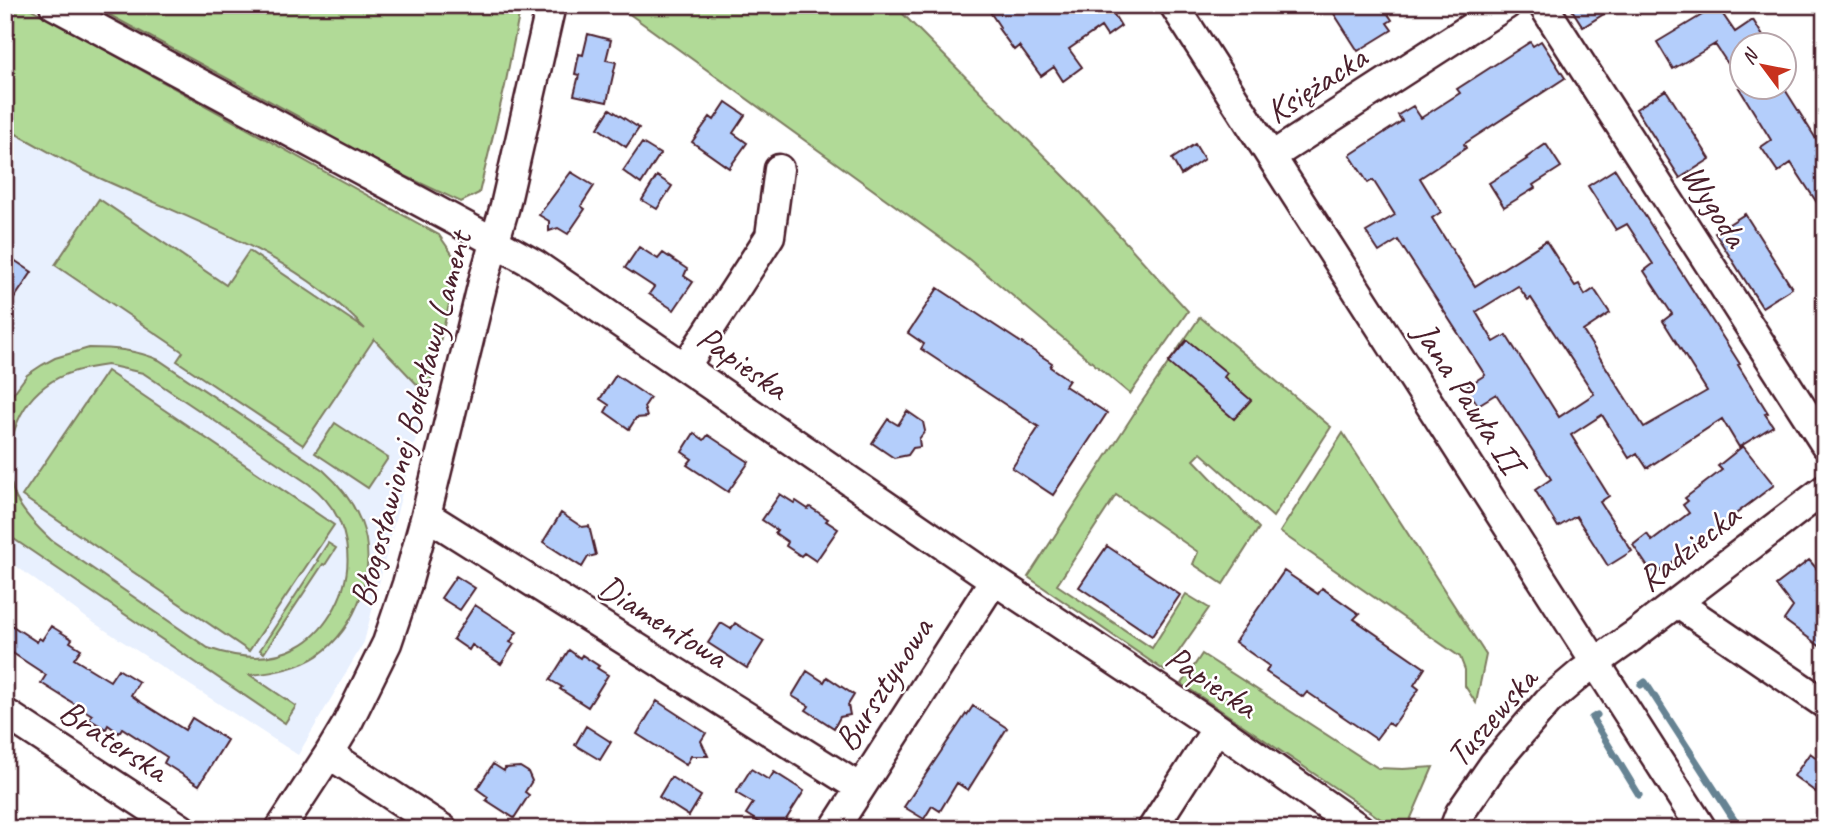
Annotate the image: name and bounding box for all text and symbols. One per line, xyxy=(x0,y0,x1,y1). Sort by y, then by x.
north arrow xyxy=(1728,32,1798,102)
street label: Księżacka xyxy=(1257,34,1377,134)
text: N xyxy=(1736,43,1764,69)
street label: Wygoda xyxy=(1671,155,1759,257)
street label: Błogosławionej Bolesławy Lament xyxy=(339,224,483,611)
street label: Jana Pawła II xyxy=(1402,311,1538,487)
street label: Papieska xyxy=(688,315,799,411)
street label: Radziecka xyxy=(1628,492,1751,601)
street label: Diamentowa xyxy=(590,564,737,680)
street label: Bursztynowa xyxy=(824,607,944,759)
street label: Papieska xyxy=(1157,634,1269,730)
street label: Tuszewska xyxy=(1436,656,1549,776)
street label: Braterska xyxy=(51,689,179,794)

